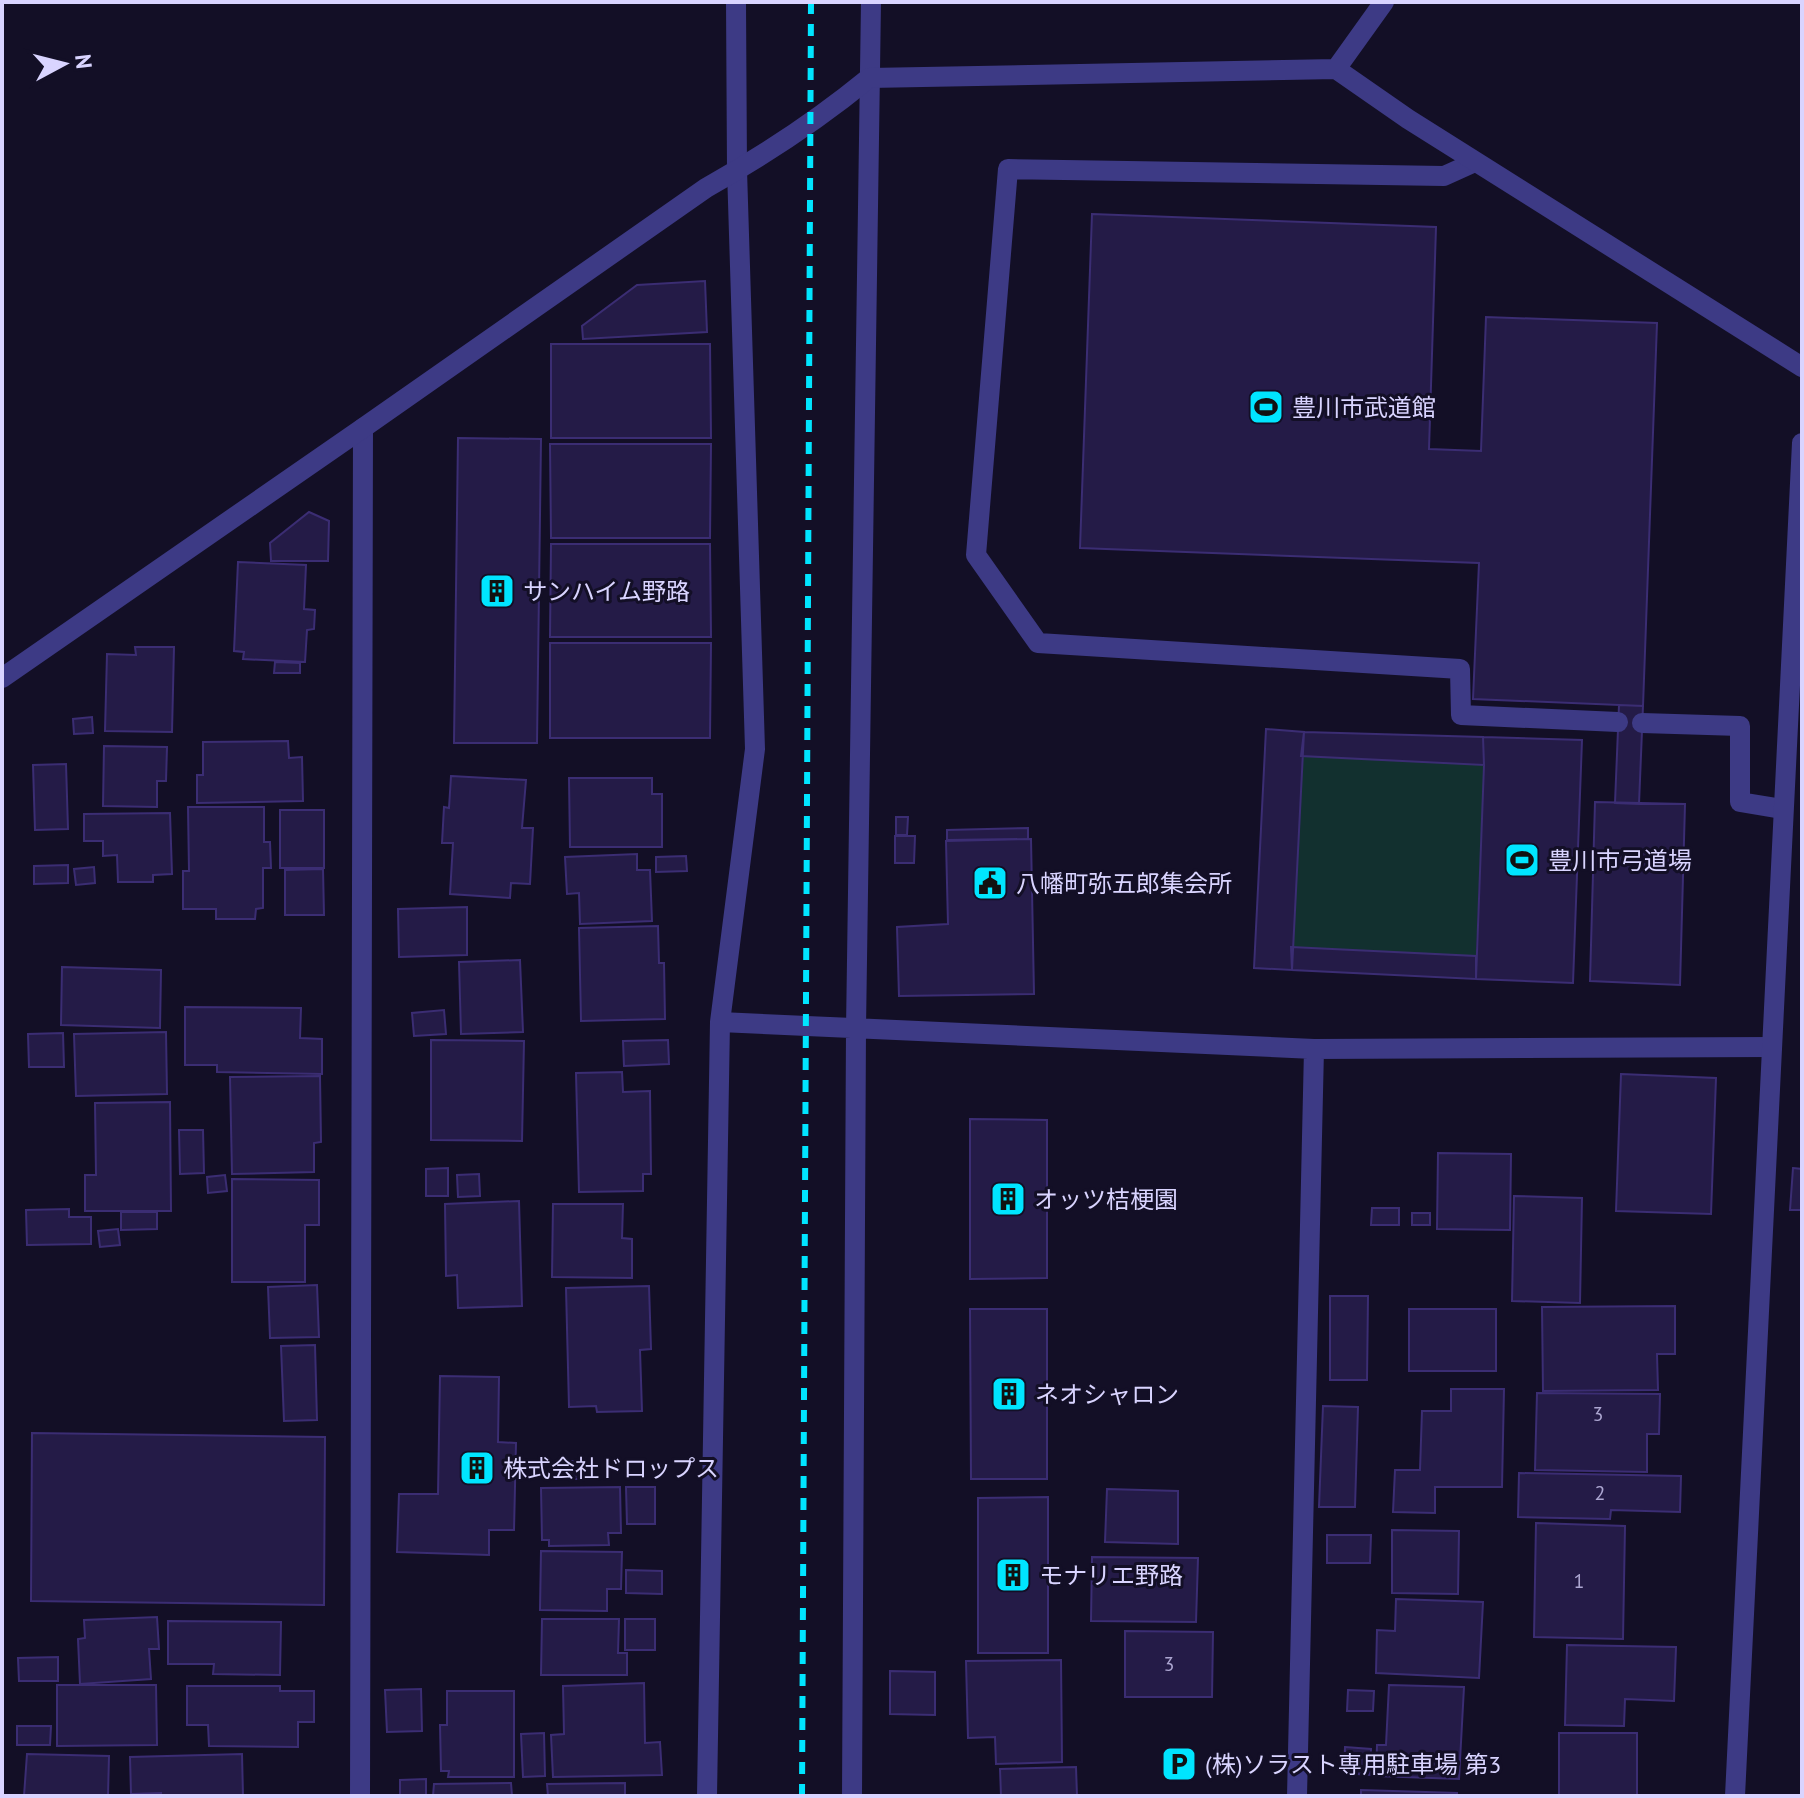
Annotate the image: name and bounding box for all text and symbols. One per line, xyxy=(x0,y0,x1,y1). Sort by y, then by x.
north arrow xyxy=(24,24,104,104)
text: N xyxy=(69,53,99,70)
sports icon: 豊川市武道館 xyxy=(1247,388,1285,426)
place label: 豊川市武道館 xyxy=(1292,392,1436,423)
building icon: サンハイム野路 xyxy=(478,572,516,610)
place label: サンハイム野路 xyxy=(523,576,690,607)
sports icon: 豊川市弓道場 xyxy=(1503,841,1541,879)
place label: 豊川市弓道場 xyxy=(1548,845,1692,876)
public building icon: 八幡町弥五郎集会所 xyxy=(971,864,1009,902)
place label: 八幡町弥五郎集会所 xyxy=(1016,868,1232,899)
building icon: オッツ桔梗園 xyxy=(989,1180,1027,1218)
place label: オッツ桔梗園 xyxy=(1034,1184,1178,1215)
building icon: ネオシャロン xyxy=(990,1375,1028,1413)
place label: ネオシャロン xyxy=(1035,1379,1179,1410)
house number: 3 xyxy=(1593,1401,1603,1427)
building icon: 株式会社ドロップス xyxy=(458,1449,496,1487)
place label: 株式会社ドロップス xyxy=(503,1453,719,1484)
house number: 2 xyxy=(1595,1480,1605,1506)
building icon: モナリエ野路 xyxy=(994,1556,1032,1594)
place label: モナリエ野路 xyxy=(1039,1560,1183,1591)
house number: 1 xyxy=(1574,1568,1584,1594)
house number: 3 xyxy=(1164,1651,1174,1677)
parking icon: (株)ソラスト専用駐車場 第3 xyxy=(1160,1745,1198,1783)
place label: (株)ソラスト専用駐車場 第3 xyxy=(1205,1749,1501,1780)

